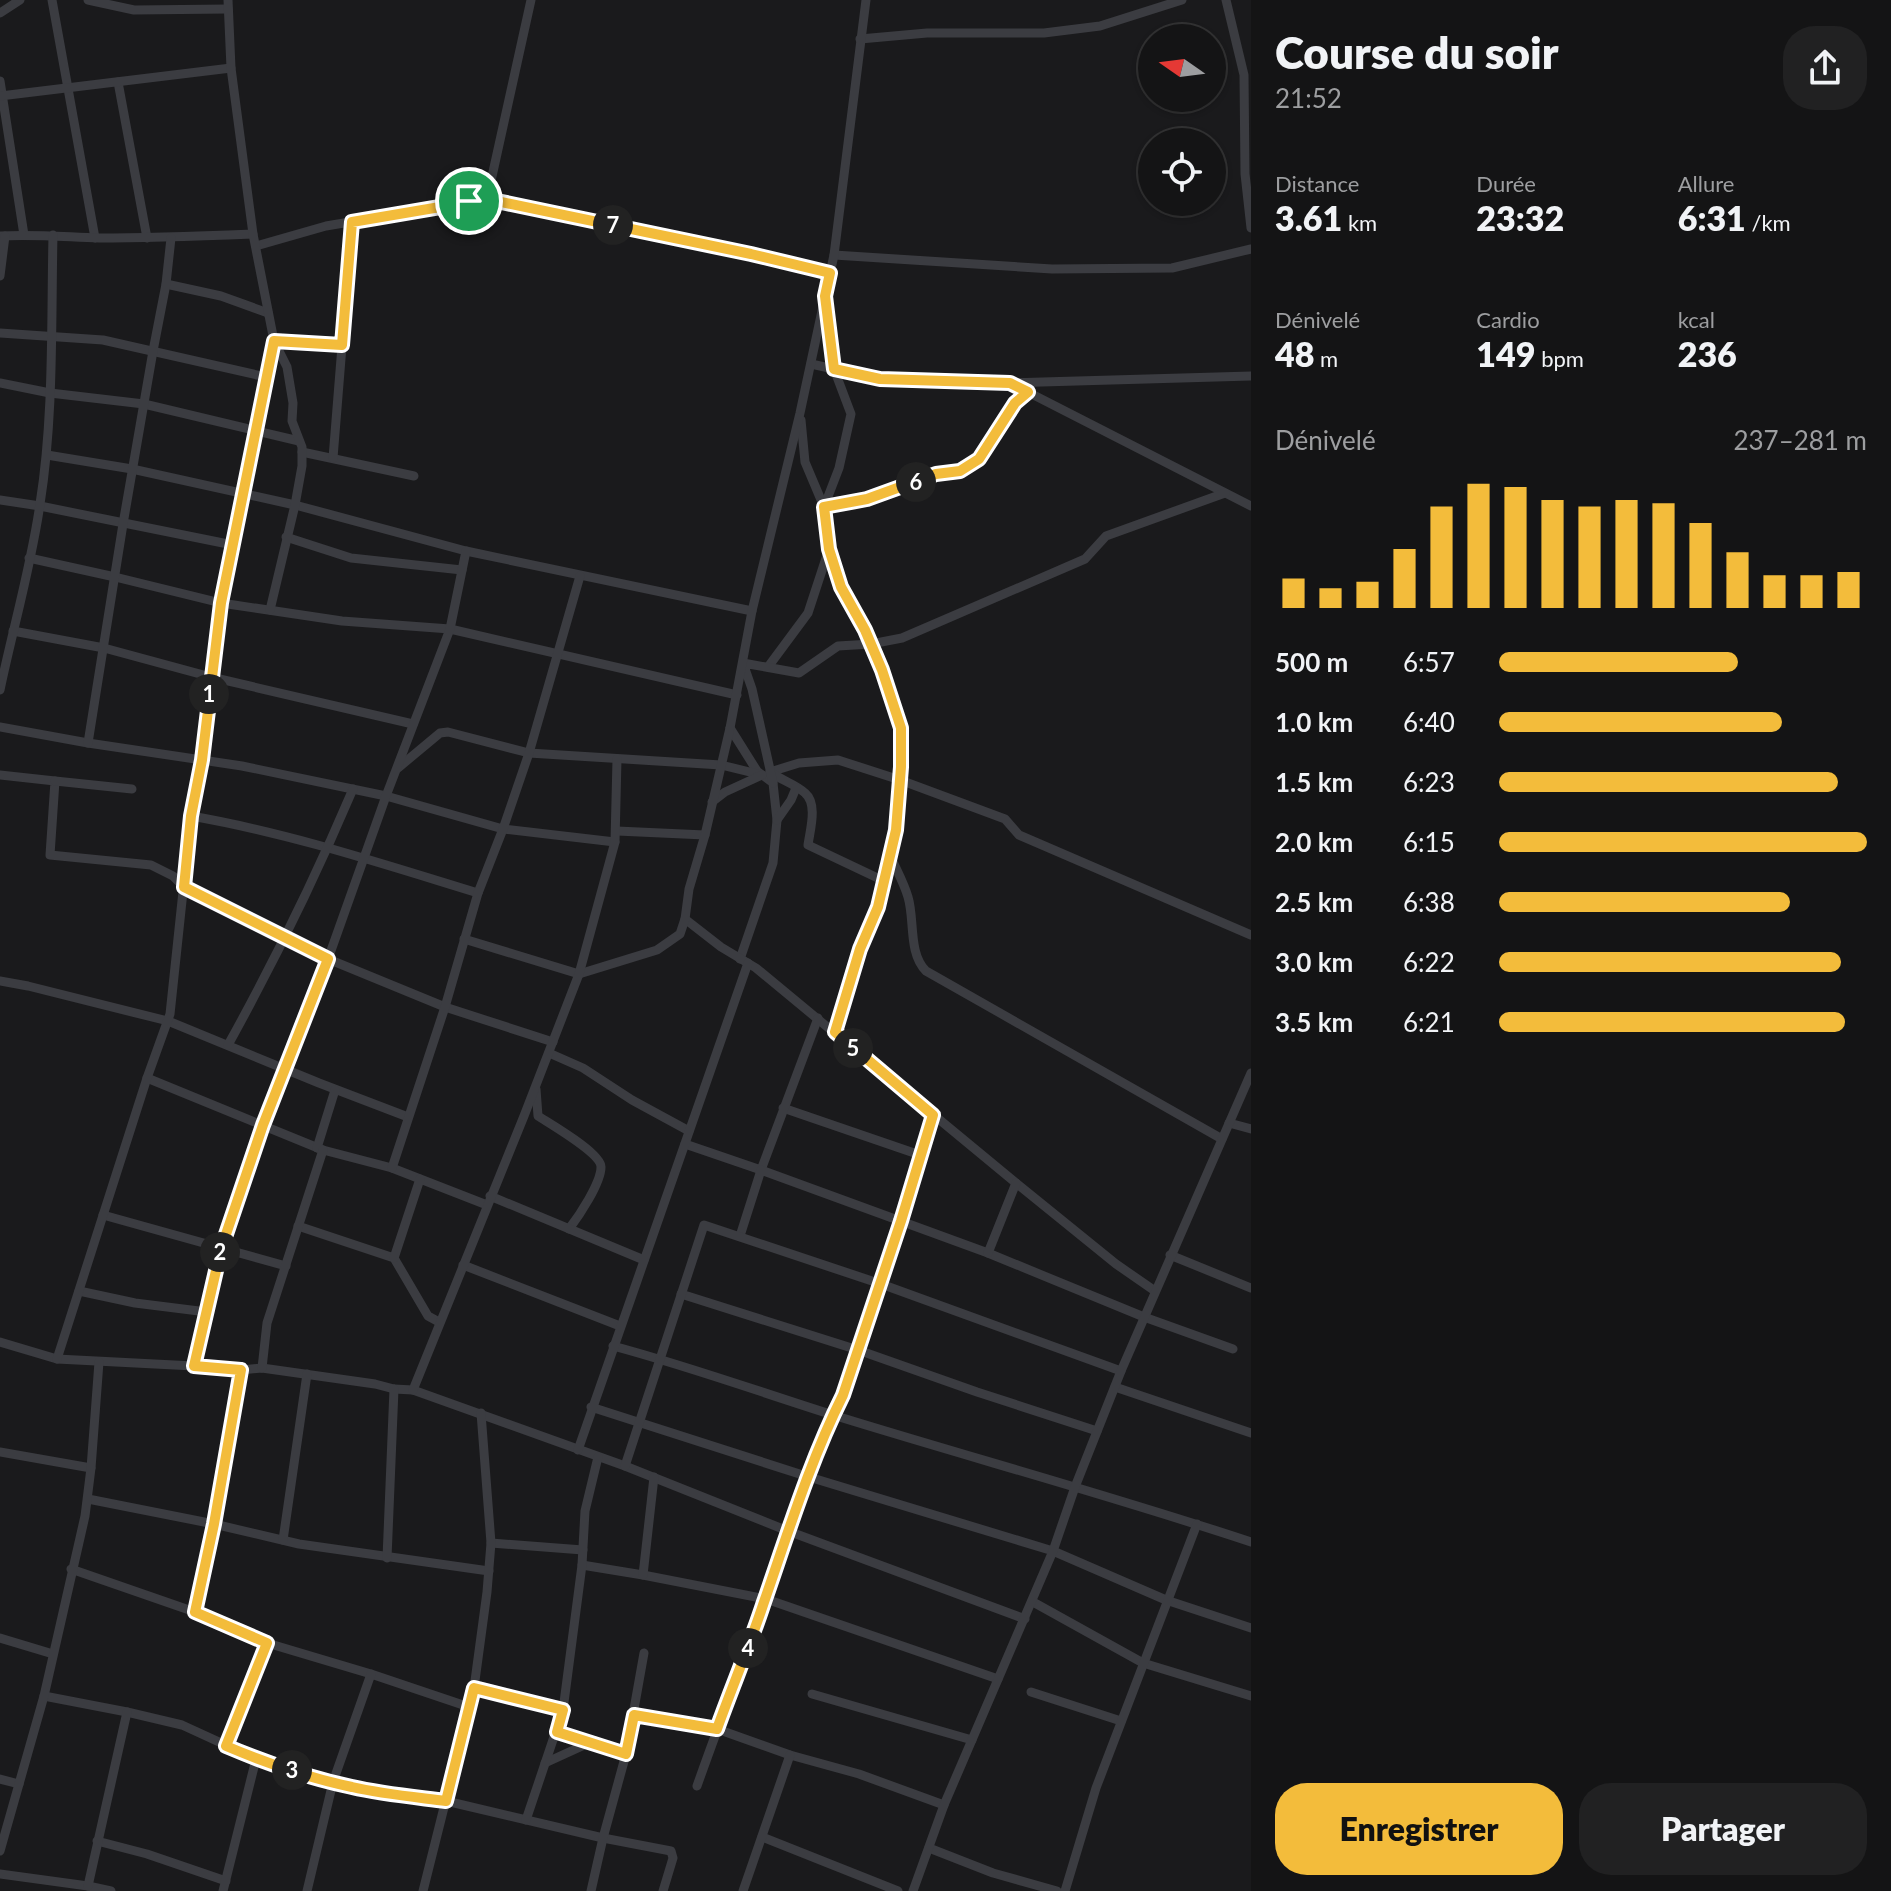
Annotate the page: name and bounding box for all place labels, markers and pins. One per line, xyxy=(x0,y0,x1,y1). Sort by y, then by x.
pin xyxy=(435,167,503,235)
pin: 7 xyxy=(593,205,633,245)
pin: 6 xyxy=(896,462,936,502)
pin: 1 xyxy=(189,674,229,714)
pin: 5 xyxy=(833,1028,873,1068)
pin: 2 xyxy=(200,1232,240,1272)
pin: 4 xyxy=(728,1628,768,1668)
pin: 3 xyxy=(272,1750,312,1790)

